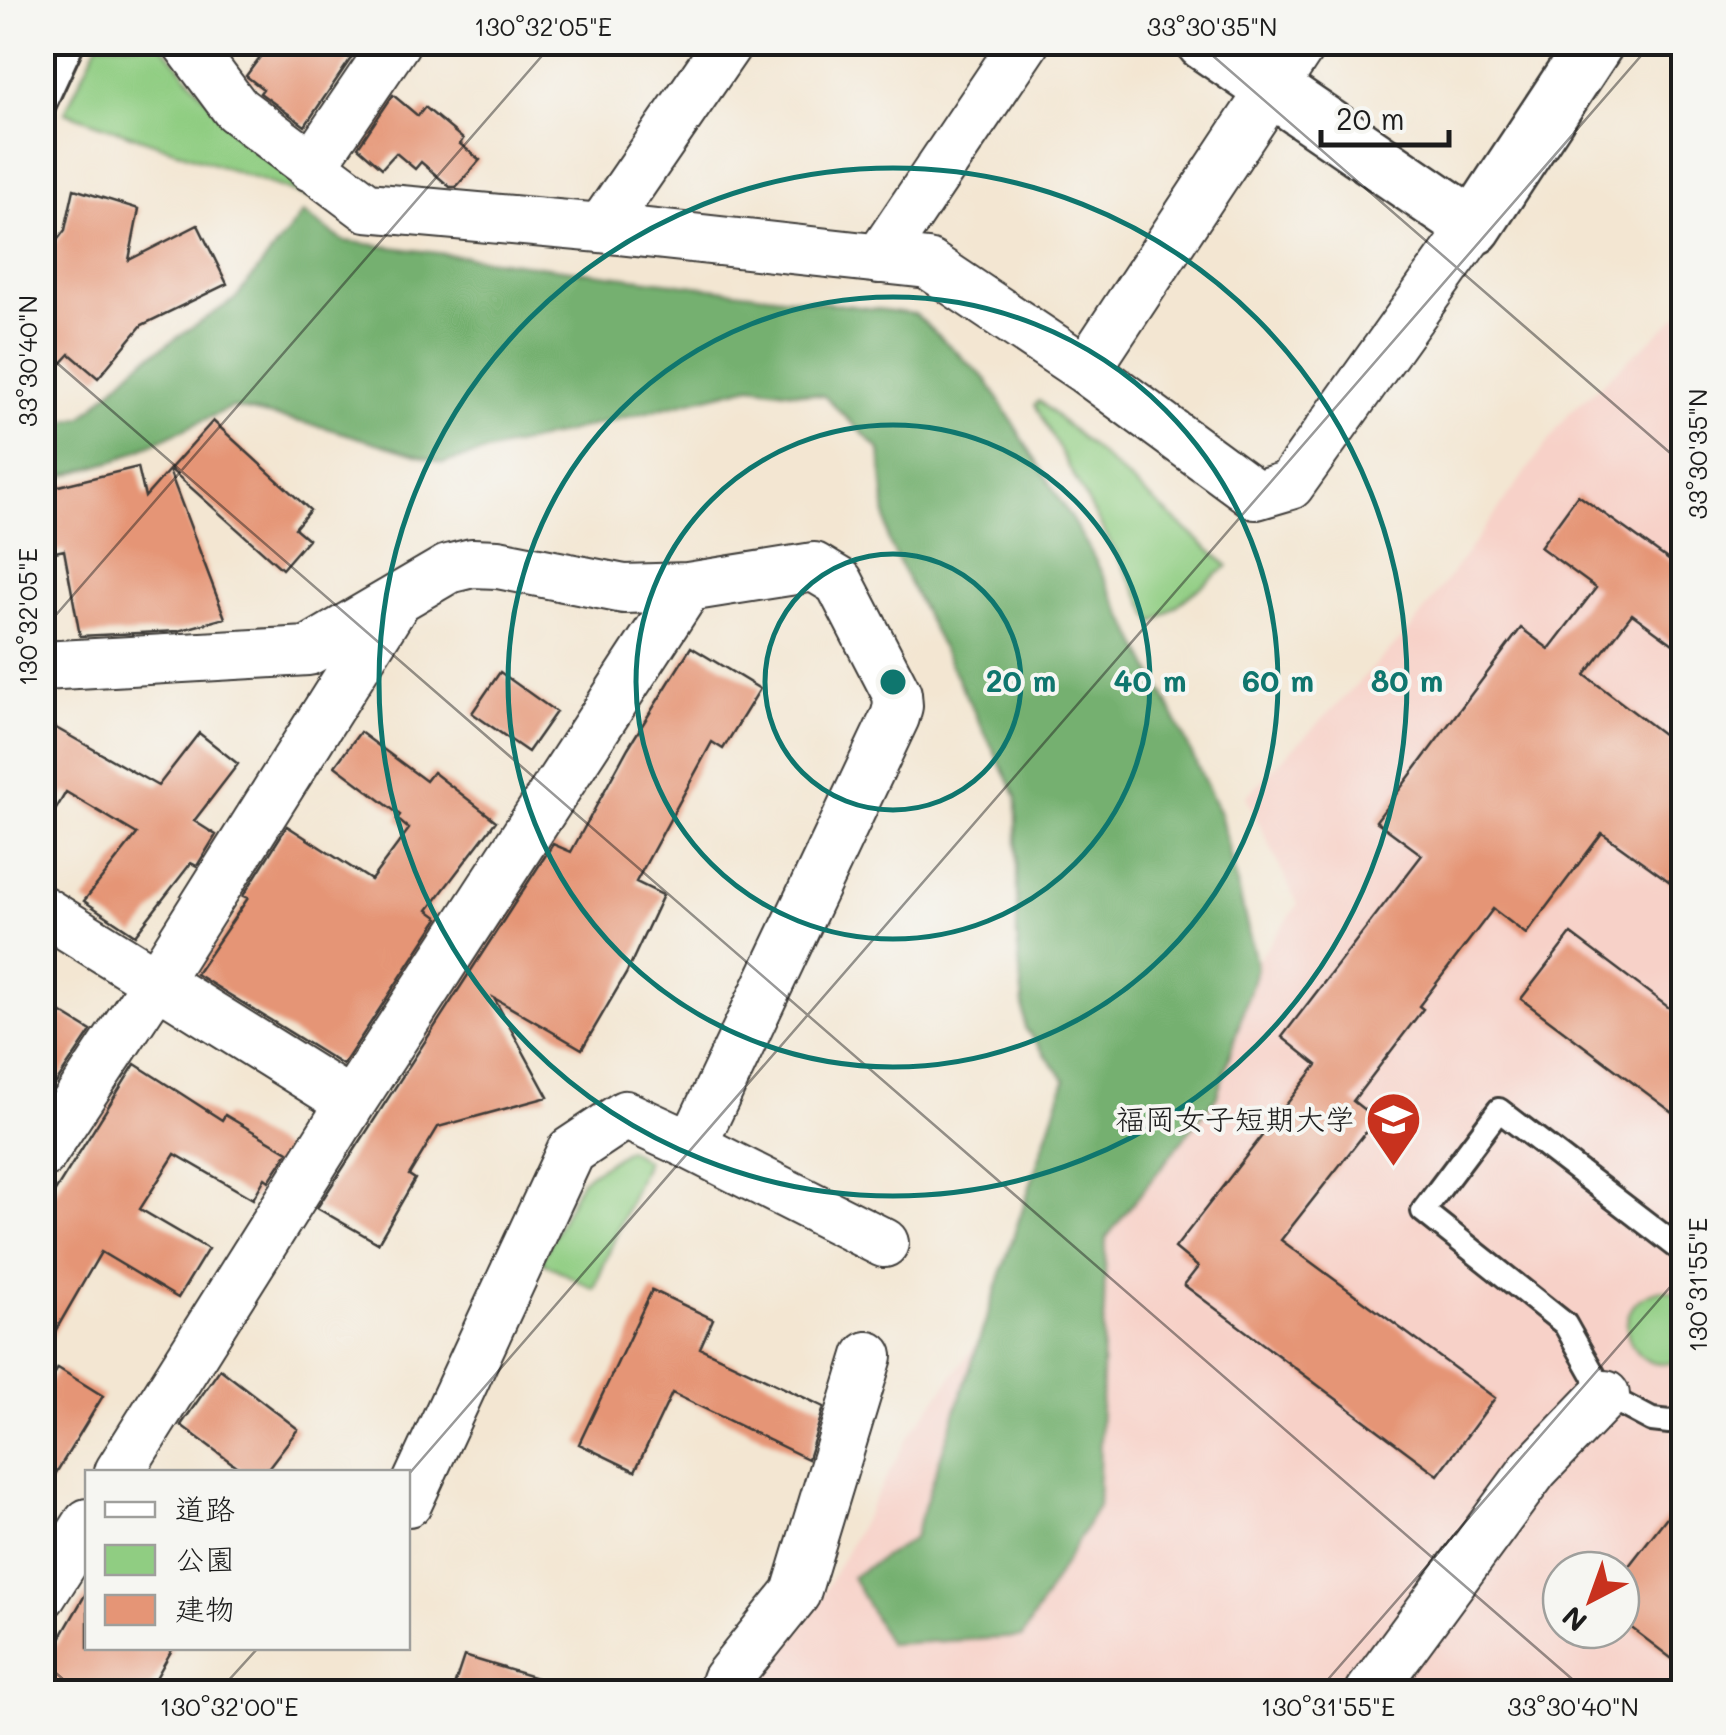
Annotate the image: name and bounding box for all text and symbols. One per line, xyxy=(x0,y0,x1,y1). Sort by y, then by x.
text: 130°32'05"E xyxy=(474,10,612,42)
text: 33°30'35"N xyxy=(1146,10,1278,42)
scale bar xyxy=(1321,85,1448,147)
text: 20 m xyxy=(1336,98,1405,138)
text: 33°30'40"N xyxy=(11,295,43,427)
text: 33°30'35"N xyxy=(1681,388,1713,520)
text: 130°32'05"E xyxy=(11,548,43,686)
text: 20 m xyxy=(986,660,1056,700)
text: 40 m xyxy=(1114,660,1186,700)
text: 60 m xyxy=(1242,660,1314,700)
text: 80 m xyxy=(1371,660,1443,700)
centre of rings xyxy=(875,664,911,700)
school or university icon: 福岡女子短期大学 xyxy=(1364,1090,1424,1169)
place label: 福岡女子短期大学 xyxy=(1115,1098,1355,1138)
text: 130°31'55"E xyxy=(1681,1218,1713,1352)
legend xyxy=(85,1470,410,1650)
text: 道路 xyxy=(175,1488,235,1528)
text: 公園 xyxy=(175,1538,235,1578)
north arrow xyxy=(1541,1550,1641,1650)
text: 建物 xyxy=(175,1588,235,1628)
text: N xyxy=(1554,1599,1594,1640)
text: 130°32'00"E xyxy=(160,1690,298,1722)
text: 130°31'55"E xyxy=(1261,1690,1395,1722)
text: 33°30'40"N xyxy=(1507,1690,1639,1722)

